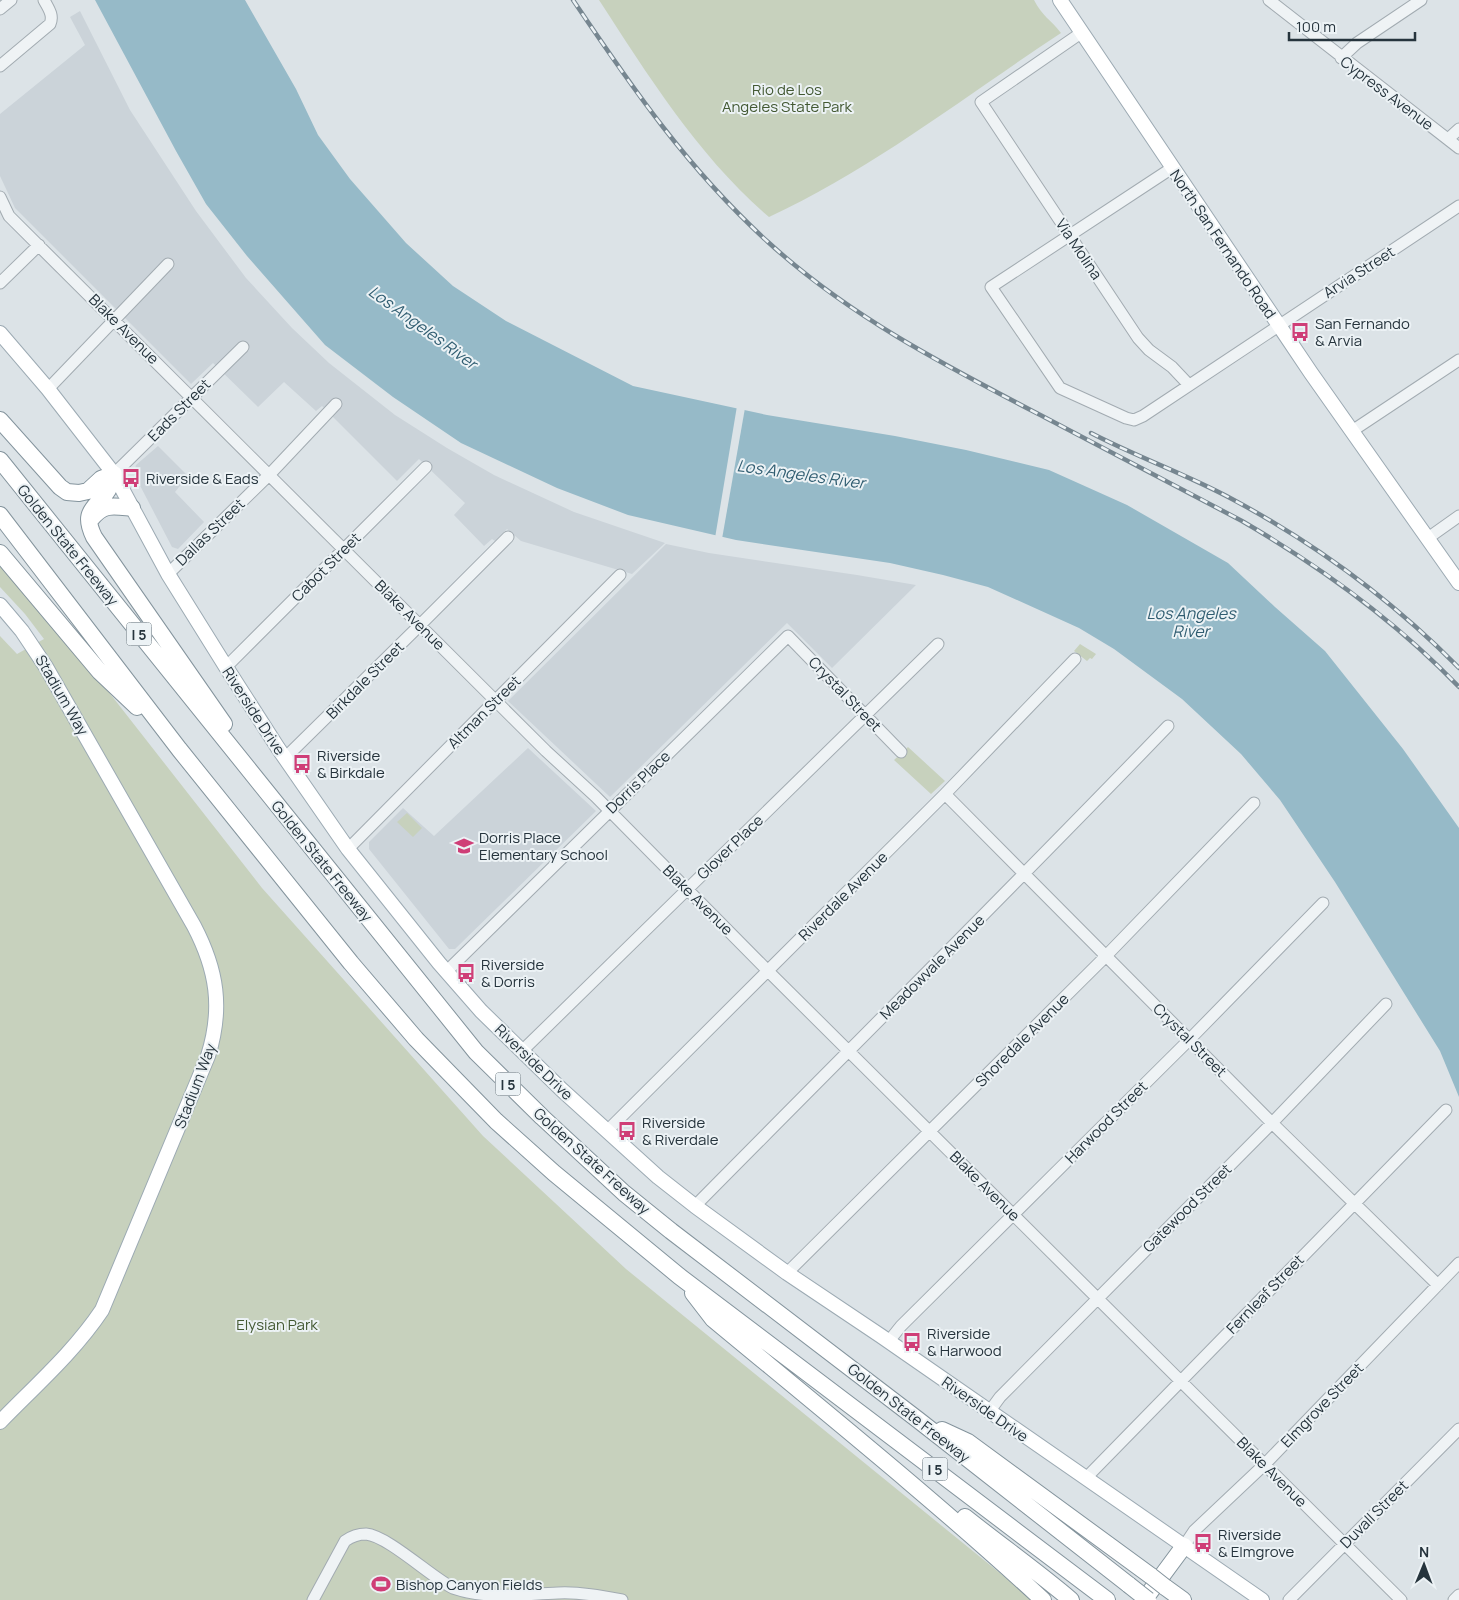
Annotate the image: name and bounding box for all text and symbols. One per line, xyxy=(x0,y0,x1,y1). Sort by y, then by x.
scale bar xyxy=(1289,10,1415,42)
text: 100 m xyxy=(1296,16,1336,37)
street label: Cypress Avenue xyxy=(1336,51,1438,135)
park label: Rio de Los Angeles State Park xyxy=(722,79,853,117)
street label: North San Fernando Road xyxy=(1165,165,1281,323)
street label: Via Molina xyxy=(1051,214,1107,284)
street label: Arvia Street xyxy=(1319,241,1399,303)
water label: Los Angeles River xyxy=(364,280,483,375)
street label: Blake Avenue xyxy=(84,289,164,369)
place label: San Fernando & Arvia xyxy=(1315,313,1410,351)
bus stop icon: San Fernando & Arvia xyxy=(1289,321,1311,343)
street label: Eads Street xyxy=(143,374,215,446)
water label: Los Angeles River xyxy=(736,454,869,494)
bus stop icon: Riverside & Eads xyxy=(120,467,142,489)
place label: Riverside & Eads xyxy=(146,468,259,489)
street label: Golden State Freeway xyxy=(13,480,123,610)
street label: Dallas Street xyxy=(171,494,249,570)
street label: Cabot Street xyxy=(287,528,365,606)
street label: Blake Avenue xyxy=(370,575,450,655)
water label: Los Angeles River xyxy=(1146,602,1237,642)
road number: I 5 xyxy=(126,622,152,646)
street label: Birkdale Street xyxy=(322,637,408,723)
street label: Stadium Way xyxy=(30,651,94,739)
street label: Crystal Street xyxy=(804,652,886,736)
street label: Riverside Drive xyxy=(218,663,291,759)
street label: Altman Street xyxy=(443,671,525,753)
place label: Riverside & Birkdale xyxy=(317,745,385,783)
street label: Dorris Place xyxy=(601,746,675,818)
bus stop icon: Riverside & Birkdale xyxy=(291,753,313,775)
street label: Golden State Freeway xyxy=(267,796,377,926)
street label: Glover Place xyxy=(692,810,768,884)
place label: Dorris Place Elementary School xyxy=(479,827,608,865)
school or university icon: Dorris Place Elementary School xyxy=(453,835,475,857)
street label: Riverdale Avenue xyxy=(794,847,892,945)
street label: Blake Avenue xyxy=(658,860,738,940)
street label: Meadowvale Avenue xyxy=(875,910,989,1024)
place label: Riverside & Dorris xyxy=(481,954,544,992)
bus stop icon: Riverside & Dorris xyxy=(455,962,477,984)
street label: Shoredale Avenue xyxy=(970,988,1074,1092)
street label: Crystal Street xyxy=(1148,998,1232,1082)
street label: Riverside Drive xyxy=(490,1019,578,1105)
street label: Stadium Way xyxy=(169,1040,221,1132)
road number: I 5 xyxy=(496,1072,520,1096)
street label: Harwood Street xyxy=(1060,1076,1152,1168)
street label: Golden State Freeway xyxy=(529,1103,655,1219)
place label: Riverside & Riverdale xyxy=(642,1112,719,1150)
bus stop icon: Riverside & Riverdale xyxy=(616,1120,638,1142)
street label: Blake Avenue xyxy=(945,1146,1025,1226)
street label: Gatewood Street xyxy=(1138,1159,1236,1257)
street label: Fernleaf Street xyxy=(1222,1250,1308,1338)
park label: Elysian Park xyxy=(236,1314,318,1335)
place label: Riverside & Harwood xyxy=(927,1323,1002,1361)
bus stop icon: Riverside & Harwood xyxy=(901,1331,923,1353)
street label: Golden State Freeway xyxy=(843,1358,975,1468)
street label: Elmgrove Street xyxy=(1276,1358,1368,1452)
street label: Riverside Drive xyxy=(938,1371,1033,1447)
street label: Blake Avenue xyxy=(1232,1432,1312,1512)
road number: I 5 xyxy=(922,1458,948,1480)
street label: Duvall Street xyxy=(1335,1475,1413,1553)
place label: Riverside & Elmgrove xyxy=(1218,1524,1295,1562)
bus stop icon: Riverside & Elmgrove xyxy=(1192,1532,1214,1554)
north arrow xyxy=(1399,1540,1449,1590)
text: N xyxy=(1419,1542,1429,1561)
sports icon: Bishop Canyon Fields xyxy=(370,1573,392,1595)
place label: Bishop Canyon Fields xyxy=(396,1574,543,1595)

